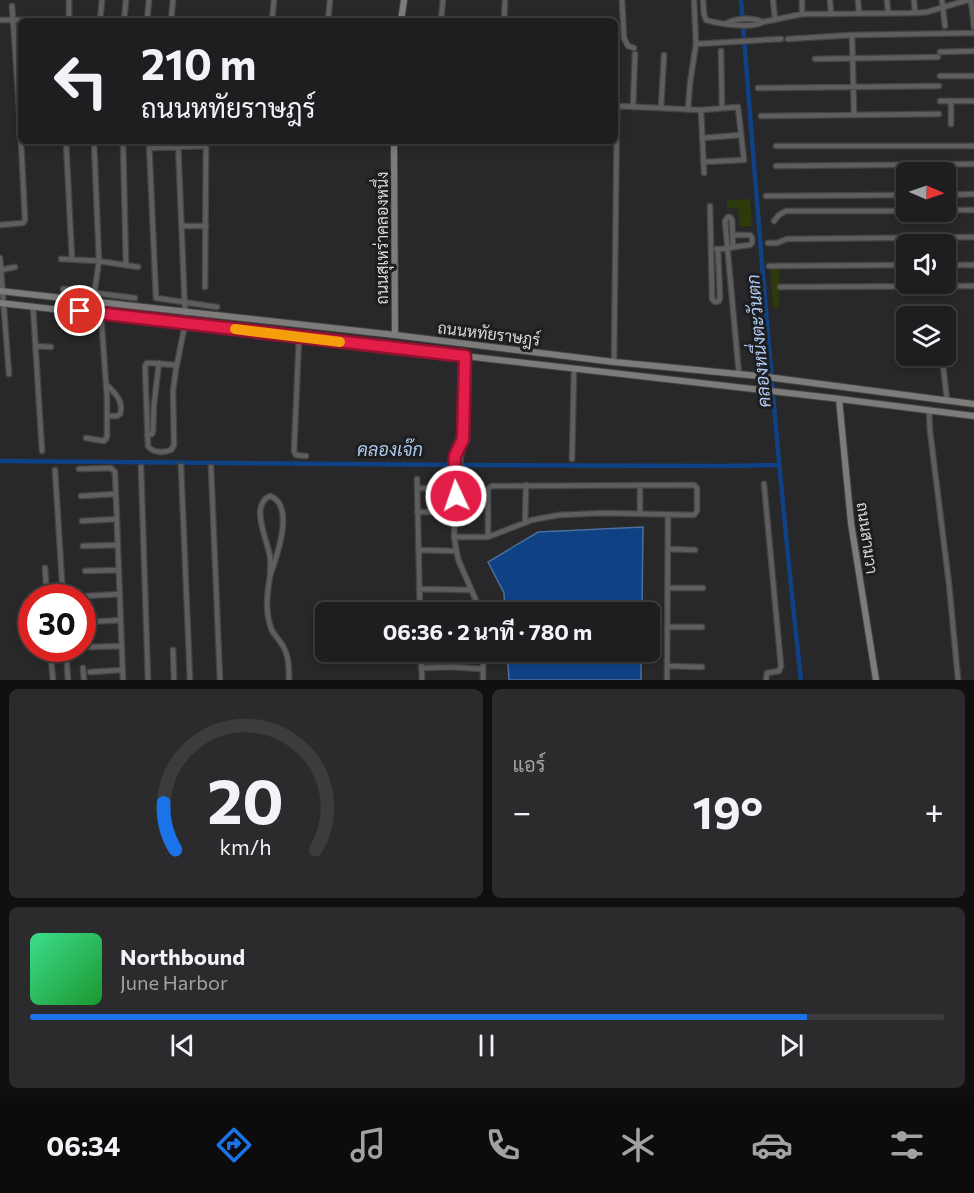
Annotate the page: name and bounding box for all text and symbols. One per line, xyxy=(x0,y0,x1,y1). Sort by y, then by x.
text: 210 m xyxy=(141,37,256,89)
icon: left xyxy=(42,42,120,120)
text: ถนนหทัยราษฎร์ xyxy=(141,91,315,124)
north arrow xyxy=(896,162,956,222)
map controls xyxy=(896,162,956,366)
street label: ถนนสุเหร่าคลองหนึ่ง xyxy=(368,172,394,304)
button: sound xyxy=(896,234,956,294)
water label: คลองหนึ่งตะวันตก xyxy=(737,273,775,409)
pin xyxy=(54,285,105,336)
icon: arrive xyxy=(63,294,96,327)
button: layers xyxy=(896,306,956,366)
street label: ถนนหทัยราษฎร์ xyxy=(436,315,542,351)
water label: คลองเจ๊ก xyxy=(357,438,423,460)
position arrow xyxy=(424,464,488,528)
street label: ถนนสามวา xyxy=(854,501,882,575)
speed limit sign: 30 xyxy=(18,584,96,662)
text: 06:36 · 2 นาที · 780 m xyxy=(383,618,592,645)
text: แอร์ xyxy=(513,752,546,776)
text: 20 xyxy=(207,761,284,837)
text: 19° xyxy=(693,783,763,838)
text: − xyxy=(513,790,531,831)
text: + xyxy=(925,790,944,831)
text: km/h xyxy=(220,834,272,860)
text: Northbound xyxy=(120,943,245,970)
text: June Harbor xyxy=(120,970,228,994)
icon: previous xyxy=(166,1029,199,1062)
icon: pause xyxy=(470,1029,503,1062)
icon: next xyxy=(775,1029,808,1062)
icon: directions xyxy=(213,1124,255,1166)
icon: music xyxy=(347,1124,389,1166)
icon: phone xyxy=(482,1124,524,1166)
icon: climate xyxy=(617,1124,659,1166)
icon: car xyxy=(751,1124,793,1166)
icon: filters xyxy=(886,1124,928,1166)
text: 06:34 xyxy=(46,1129,120,1162)

